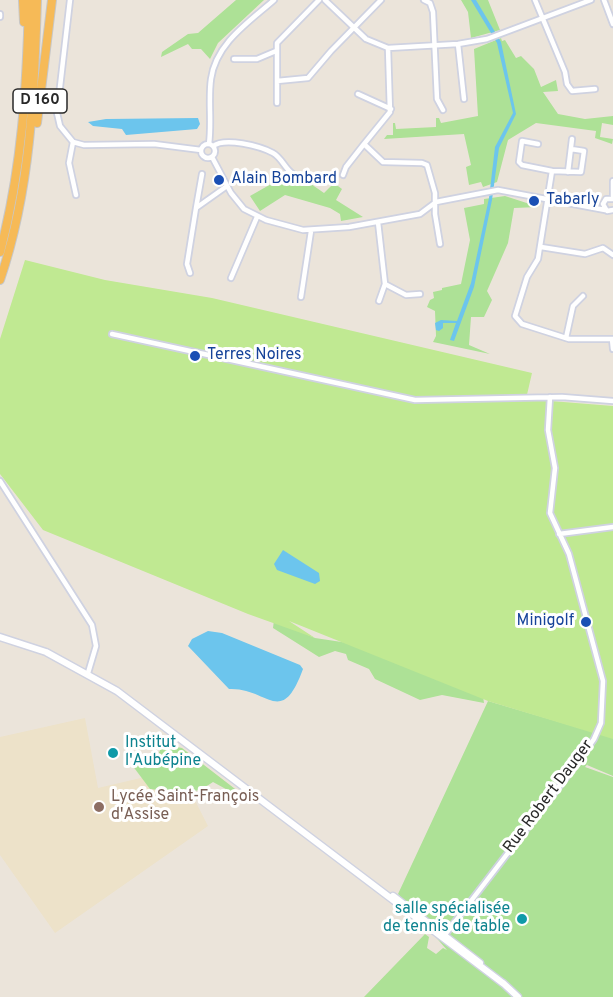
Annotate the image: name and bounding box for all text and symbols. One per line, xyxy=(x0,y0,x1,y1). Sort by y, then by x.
road number: D 160 xyxy=(13,89,67,113)
place label: Alain Bombard xyxy=(231,170,337,190)
marker: Alain Bombard xyxy=(212,173,226,187)
place label: Tabarly xyxy=(546,191,599,211)
marker: Tabarly xyxy=(527,194,541,208)
place label: Terres Noires xyxy=(207,346,301,366)
marker: Terres Noires xyxy=(188,349,202,363)
place label: Minigolf xyxy=(517,612,574,632)
marker: Minigolf xyxy=(579,615,593,629)
place label: Institut l'Aubépine xyxy=(125,734,201,772)
street label: Rue Robert Dauger xyxy=(500,737,598,857)
marker: Institut l'Aubépine xyxy=(106,746,120,760)
place label: Lycée Saint-François d'Assise xyxy=(111,788,259,826)
marker: Lycée Saint-François d'Assise xyxy=(92,800,106,814)
place label: salle spécialisée de tennis de table xyxy=(383,900,510,938)
marker: salle spécialisée de tennis de table xyxy=(515,912,529,926)

